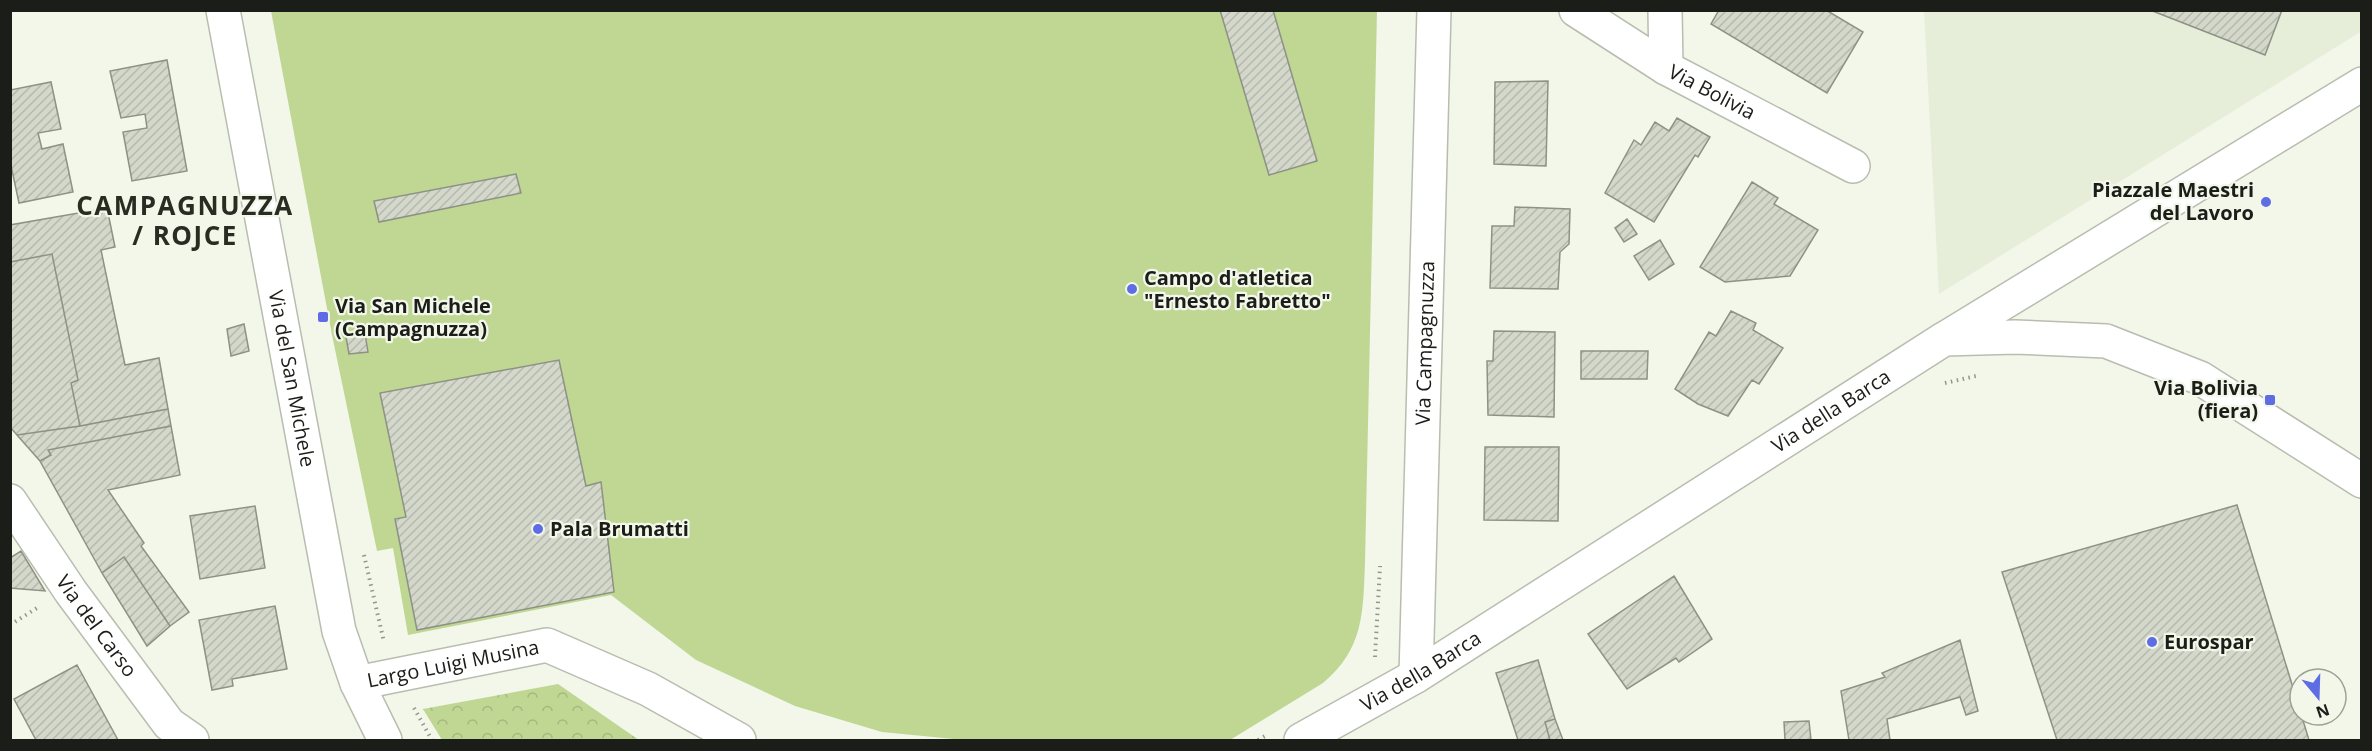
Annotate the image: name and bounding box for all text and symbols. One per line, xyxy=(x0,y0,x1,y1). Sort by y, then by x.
street label: Via Bolivia xyxy=(1664,58,1760,126)
place label: Piazzale Maestri del Lavoro xyxy=(2092,176,2254,226)
district label: CAMPAGNUZZA / ROJCE xyxy=(76,187,294,253)
marker: Piazzale Maestri del Lavoro xyxy=(2259,195,2273,209)
street label: Via Campagnuzza xyxy=(1409,261,1440,426)
place label: Campo d'atletica "Ernesto Fabretto" xyxy=(1144,264,1331,314)
marker: Campo d'atletica "Ernesto Fabretto" xyxy=(1125,282,1139,296)
street label: Via del San Michele xyxy=(263,288,322,469)
place label: Via San Michele (Campagnuzza) xyxy=(335,292,491,342)
marker: Via San Michele (Campagnuzza) xyxy=(316,310,330,324)
street label: Via della Barca xyxy=(1766,363,1895,459)
place label: Via Bolivia (fiera) xyxy=(2154,374,2258,424)
marker: Via Bolivia (fiera) xyxy=(2263,393,2277,407)
place label: Pala Brumatti xyxy=(550,515,689,542)
marker: Pala Brumatti xyxy=(531,522,545,536)
street label: Via del Carso xyxy=(50,569,143,682)
street label: Via della Barca xyxy=(1355,624,1486,717)
place label: Eurospar xyxy=(2164,628,2254,655)
street label: Largo Luigi Musina xyxy=(365,633,541,694)
marker: Eurospar xyxy=(2145,635,2159,649)
north arrow xyxy=(2288,667,2348,727)
text: N xyxy=(2313,699,2333,724)

